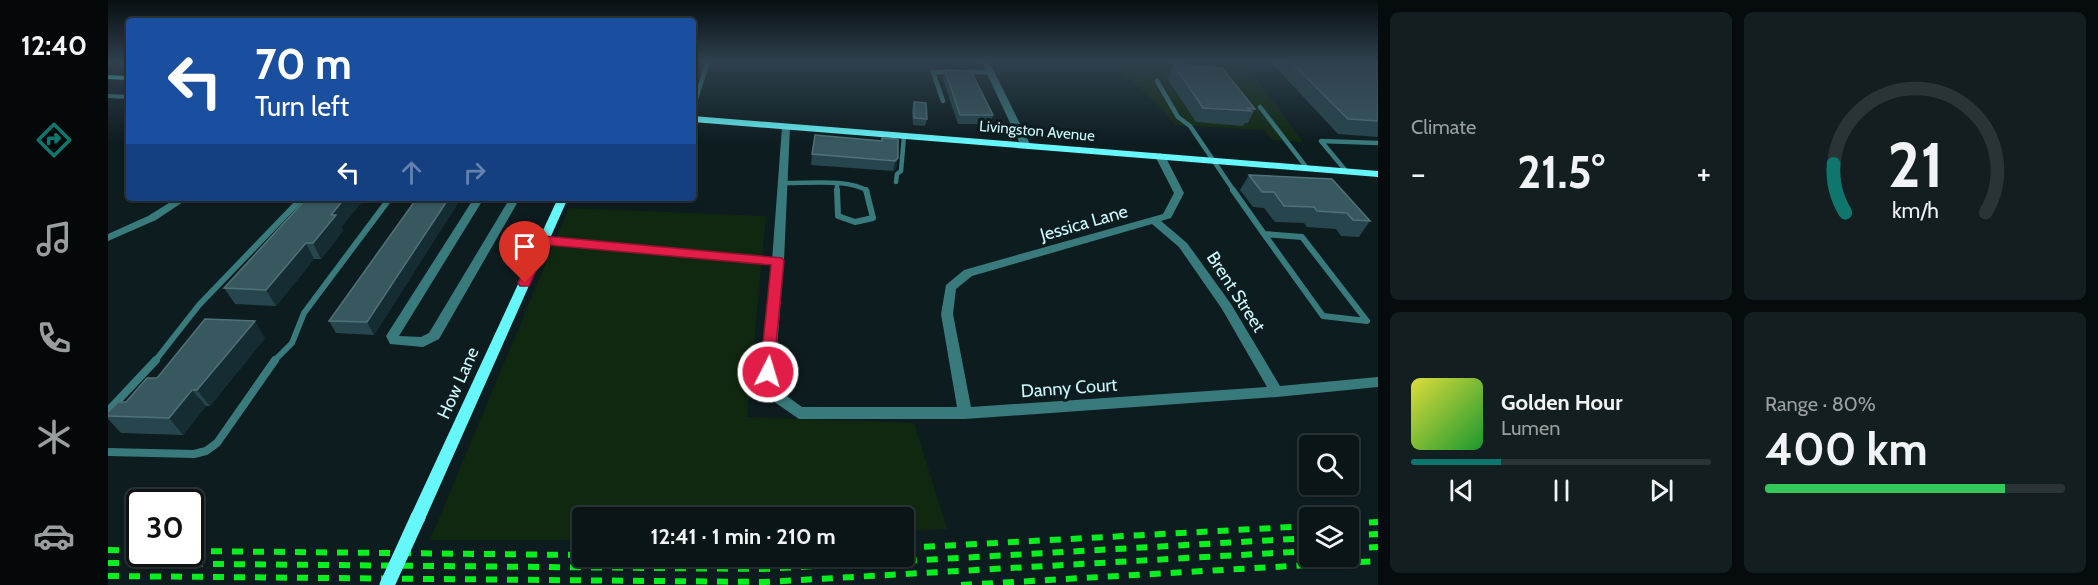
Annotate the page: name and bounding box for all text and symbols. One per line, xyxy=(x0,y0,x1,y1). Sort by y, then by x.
text: 12:40 xyxy=(21,29,87,62)
text: 70 m xyxy=(255,38,352,90)
icon: left xyxy=(156,42,234,120)
text: Turn left xyxy=(255,90,349,123)
text: Climate xyxy=(1411,115,1476,139)
street label: Livingston Avenue xyxy=(978,117,1096,145)
icon: directions xyxy=(33,119,75,161)
text: 21 xyxy=(1887,127,1943,203)
text: 21.5° xyxy=(1517,145,1605,199)
text: − xyxy=(1411,153,1426,193)
text: + xyxy=(1696,153,1711,193)
icon: left xyxy=(332,156,365,189)
icon: ahead xyxy=(395,156,428,189)
icon: right xyxy=(458,156,491,189)
text: km/h xyxy=(1892,197,1938,223)
street label: Jessica Lane xyxy=(1037,200,1130,246)
icon: music xyxy=(33,218,75,260)
pin xyxy=(499,221,550,283)
icon: arrive xyxy=(508,230,541,263)
street label: Brent Street xyxy=(1202,248,1270,336)
icon: phone xyxy=(33,317,75,359)
position arrow xyxy=(736,340,800,404)
street label: How Lane xyxy=(432,344,484,422)
street label: Danny Court xyxy=(1020,374,1118,402)
text: Golden Hour xyxy=(1501,389,1622,416)
text: Range · 80% xyxy=(1765,392,1876,416)
icon: climate xyxy=(33,416,75,458)
text: Lumen xyxy=(1501,416,1560,440)
text: 400 km xyxy=(1765,422,1928,476)
map controls xyxy=(1299,435,1359,567)
button: search xyxy=(1299,435,1359,495)
icon: previous xyxy=(1445,474,1478,507)
icon: pause xyxy=(1545,474,1578,507)
icon: next xyxy=(1645,474,1678,507)
speed limit sign: 30 xyxy=(126,489,204,567)
button: layers xyxy=(1299,507,1359,567)
icon: car xyxy=(33,515,75,557)
text: 12:41 · 1 min · 210 m xyxy=(650,523,836,550)

